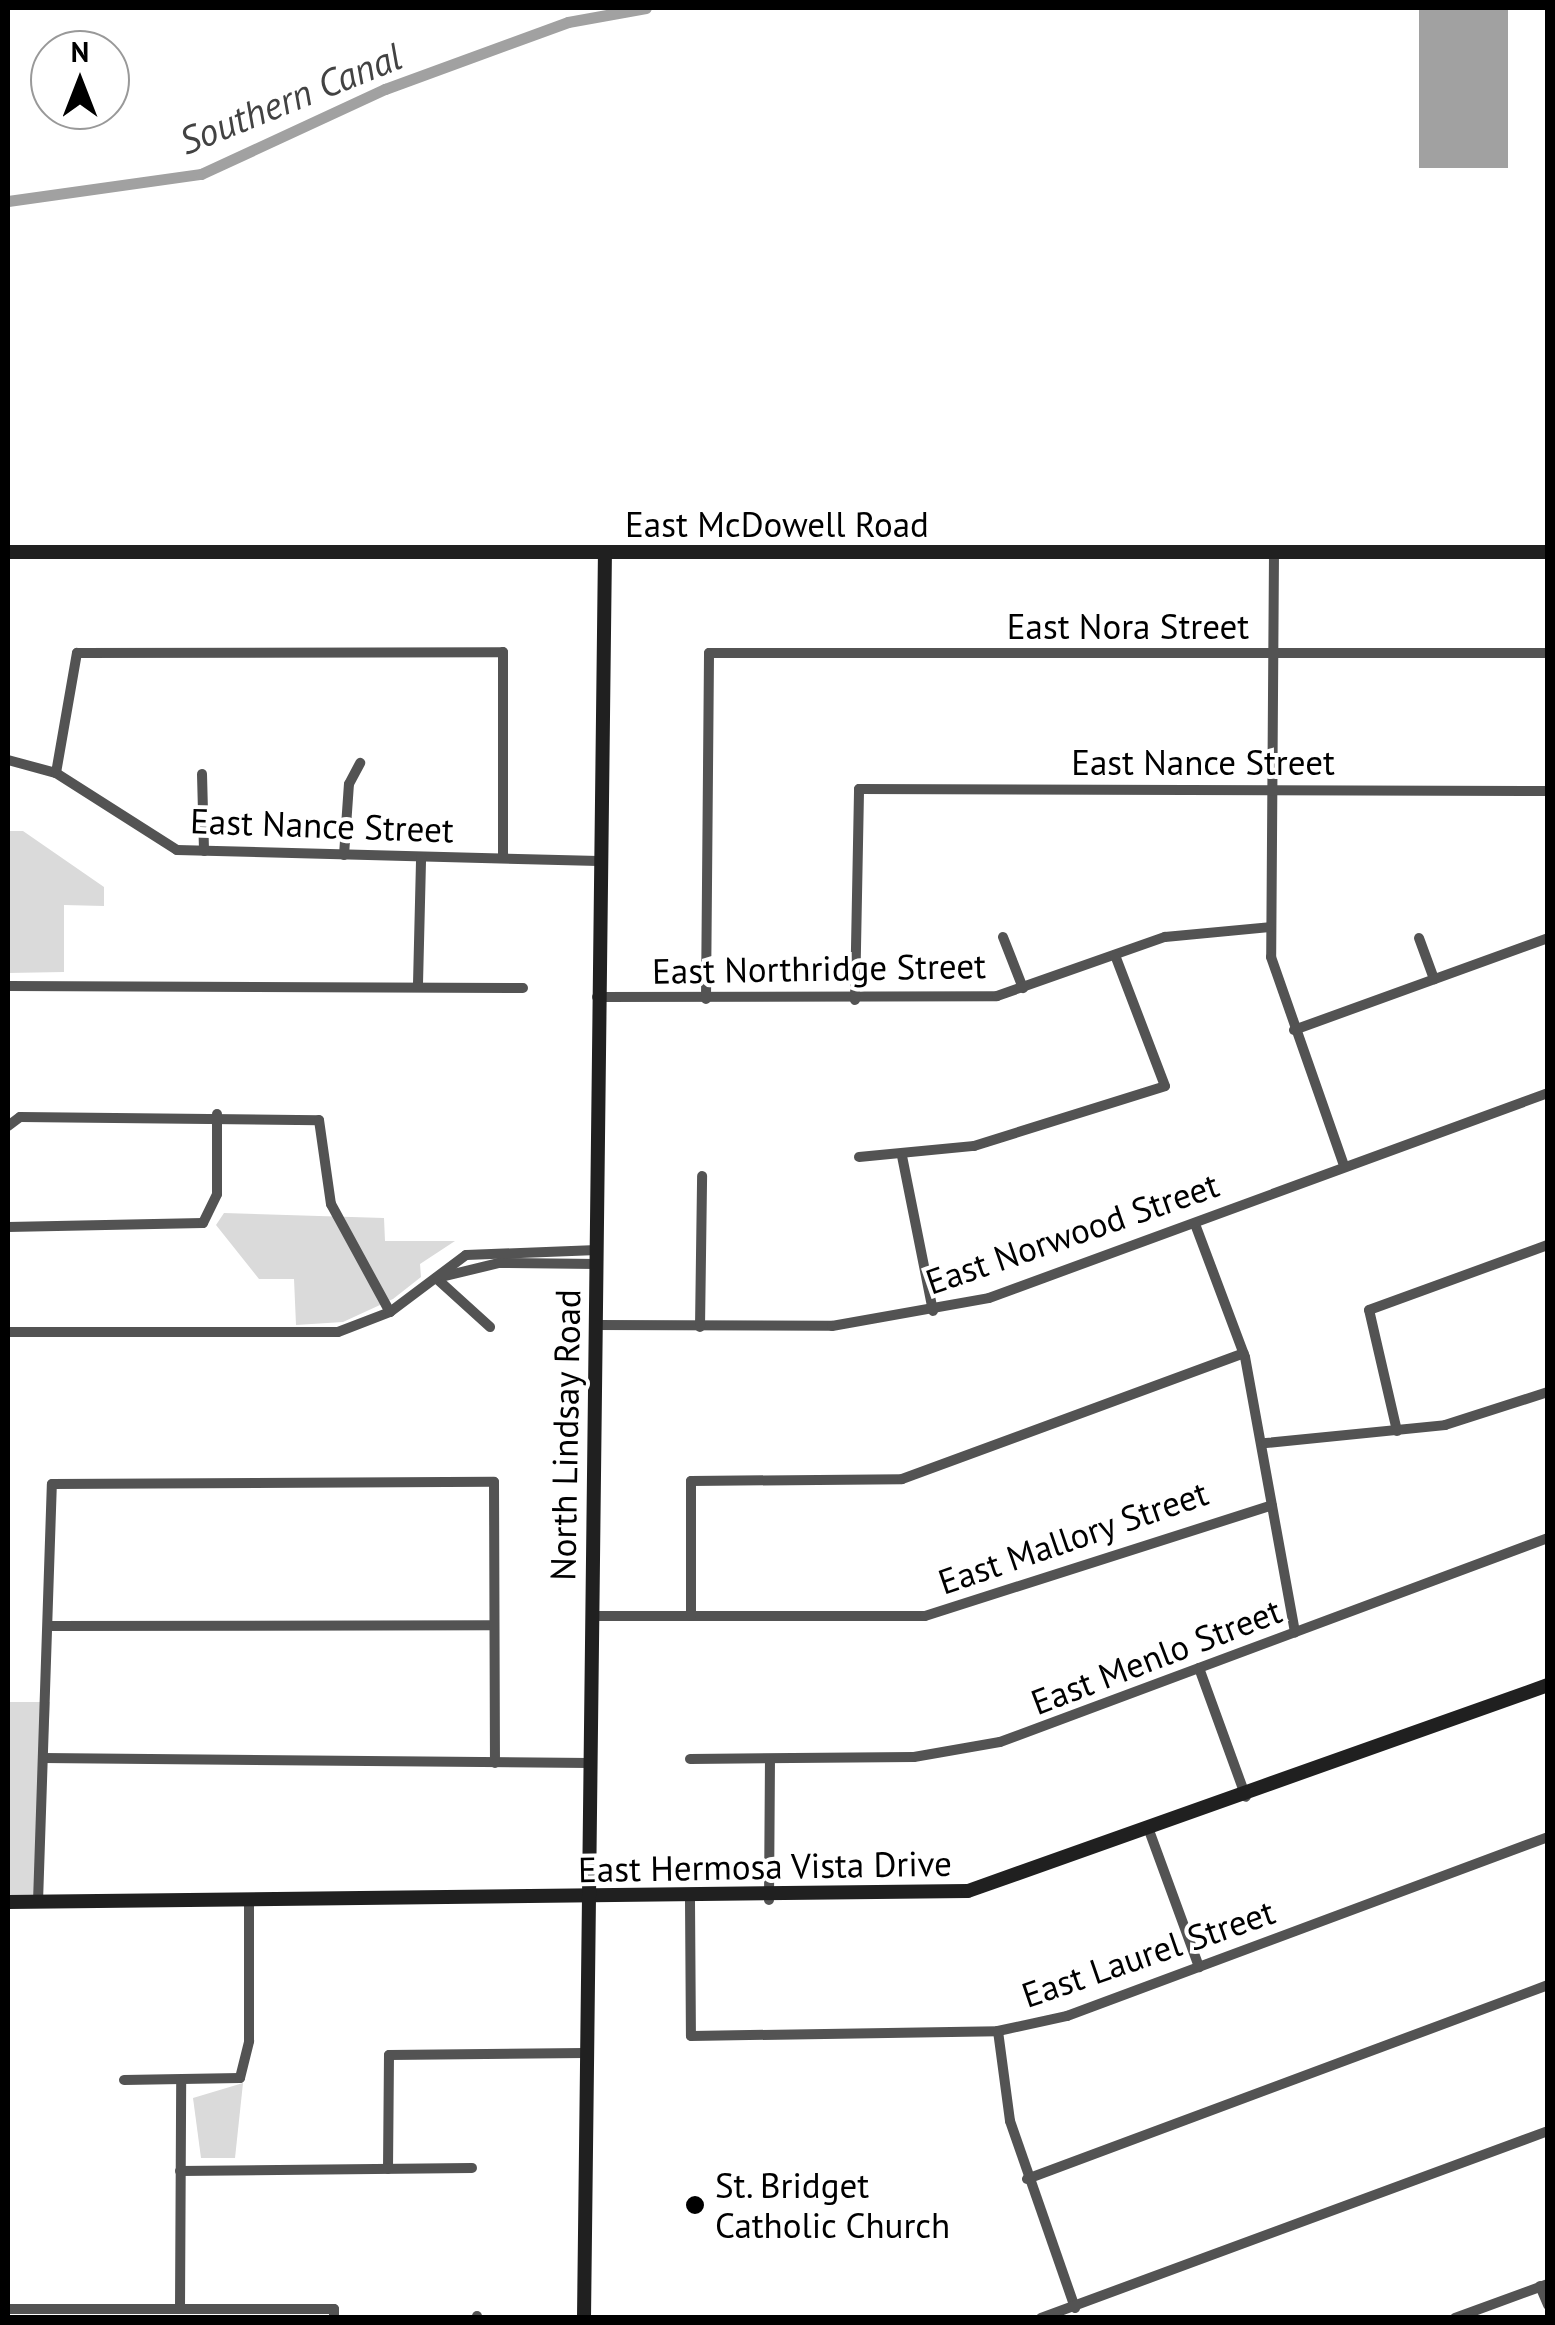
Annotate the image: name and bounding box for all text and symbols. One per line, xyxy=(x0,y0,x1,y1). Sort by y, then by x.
north arrow xyxy=(30,30,130,130)
text: N xyxy=(71,33,89,70)
water label: Southern Canal xyxy=(172,33,408,163)
street label: East McDowell Road xyxy=(625,503,929,545)
street label: East Nora Street xyxy=(1007,605,1249,647)
street label: East Nance Street xyxy=(1071,741,1335,783)
street label: East Nance Street xyxy=(190,799,454,851)
street label: East Northridge Street xyxy=(652,944,986,992)
street label: East Norwood Street xyxy=(920,1163,1224,1303)
street label: North Lindsay Road xyxy=(541,1288,589,1582)
street label: East Mallory Street xyxy=(932,1471,1214,1603)
street label: East Menlo Street xyxy=(1025,1589,1287,1723)
street label: East Hermosa Vista Drive xyxy=(577,1842,953,1890)
street label: East Laurel Street xyxy=(1016,1890,1280,2016)
place label: St. Bridget Catholic Church xyxy=(715,2164,951,2246)
marker: St. Bridget Catholic Church xyxy=(684,2194,706,2216)

